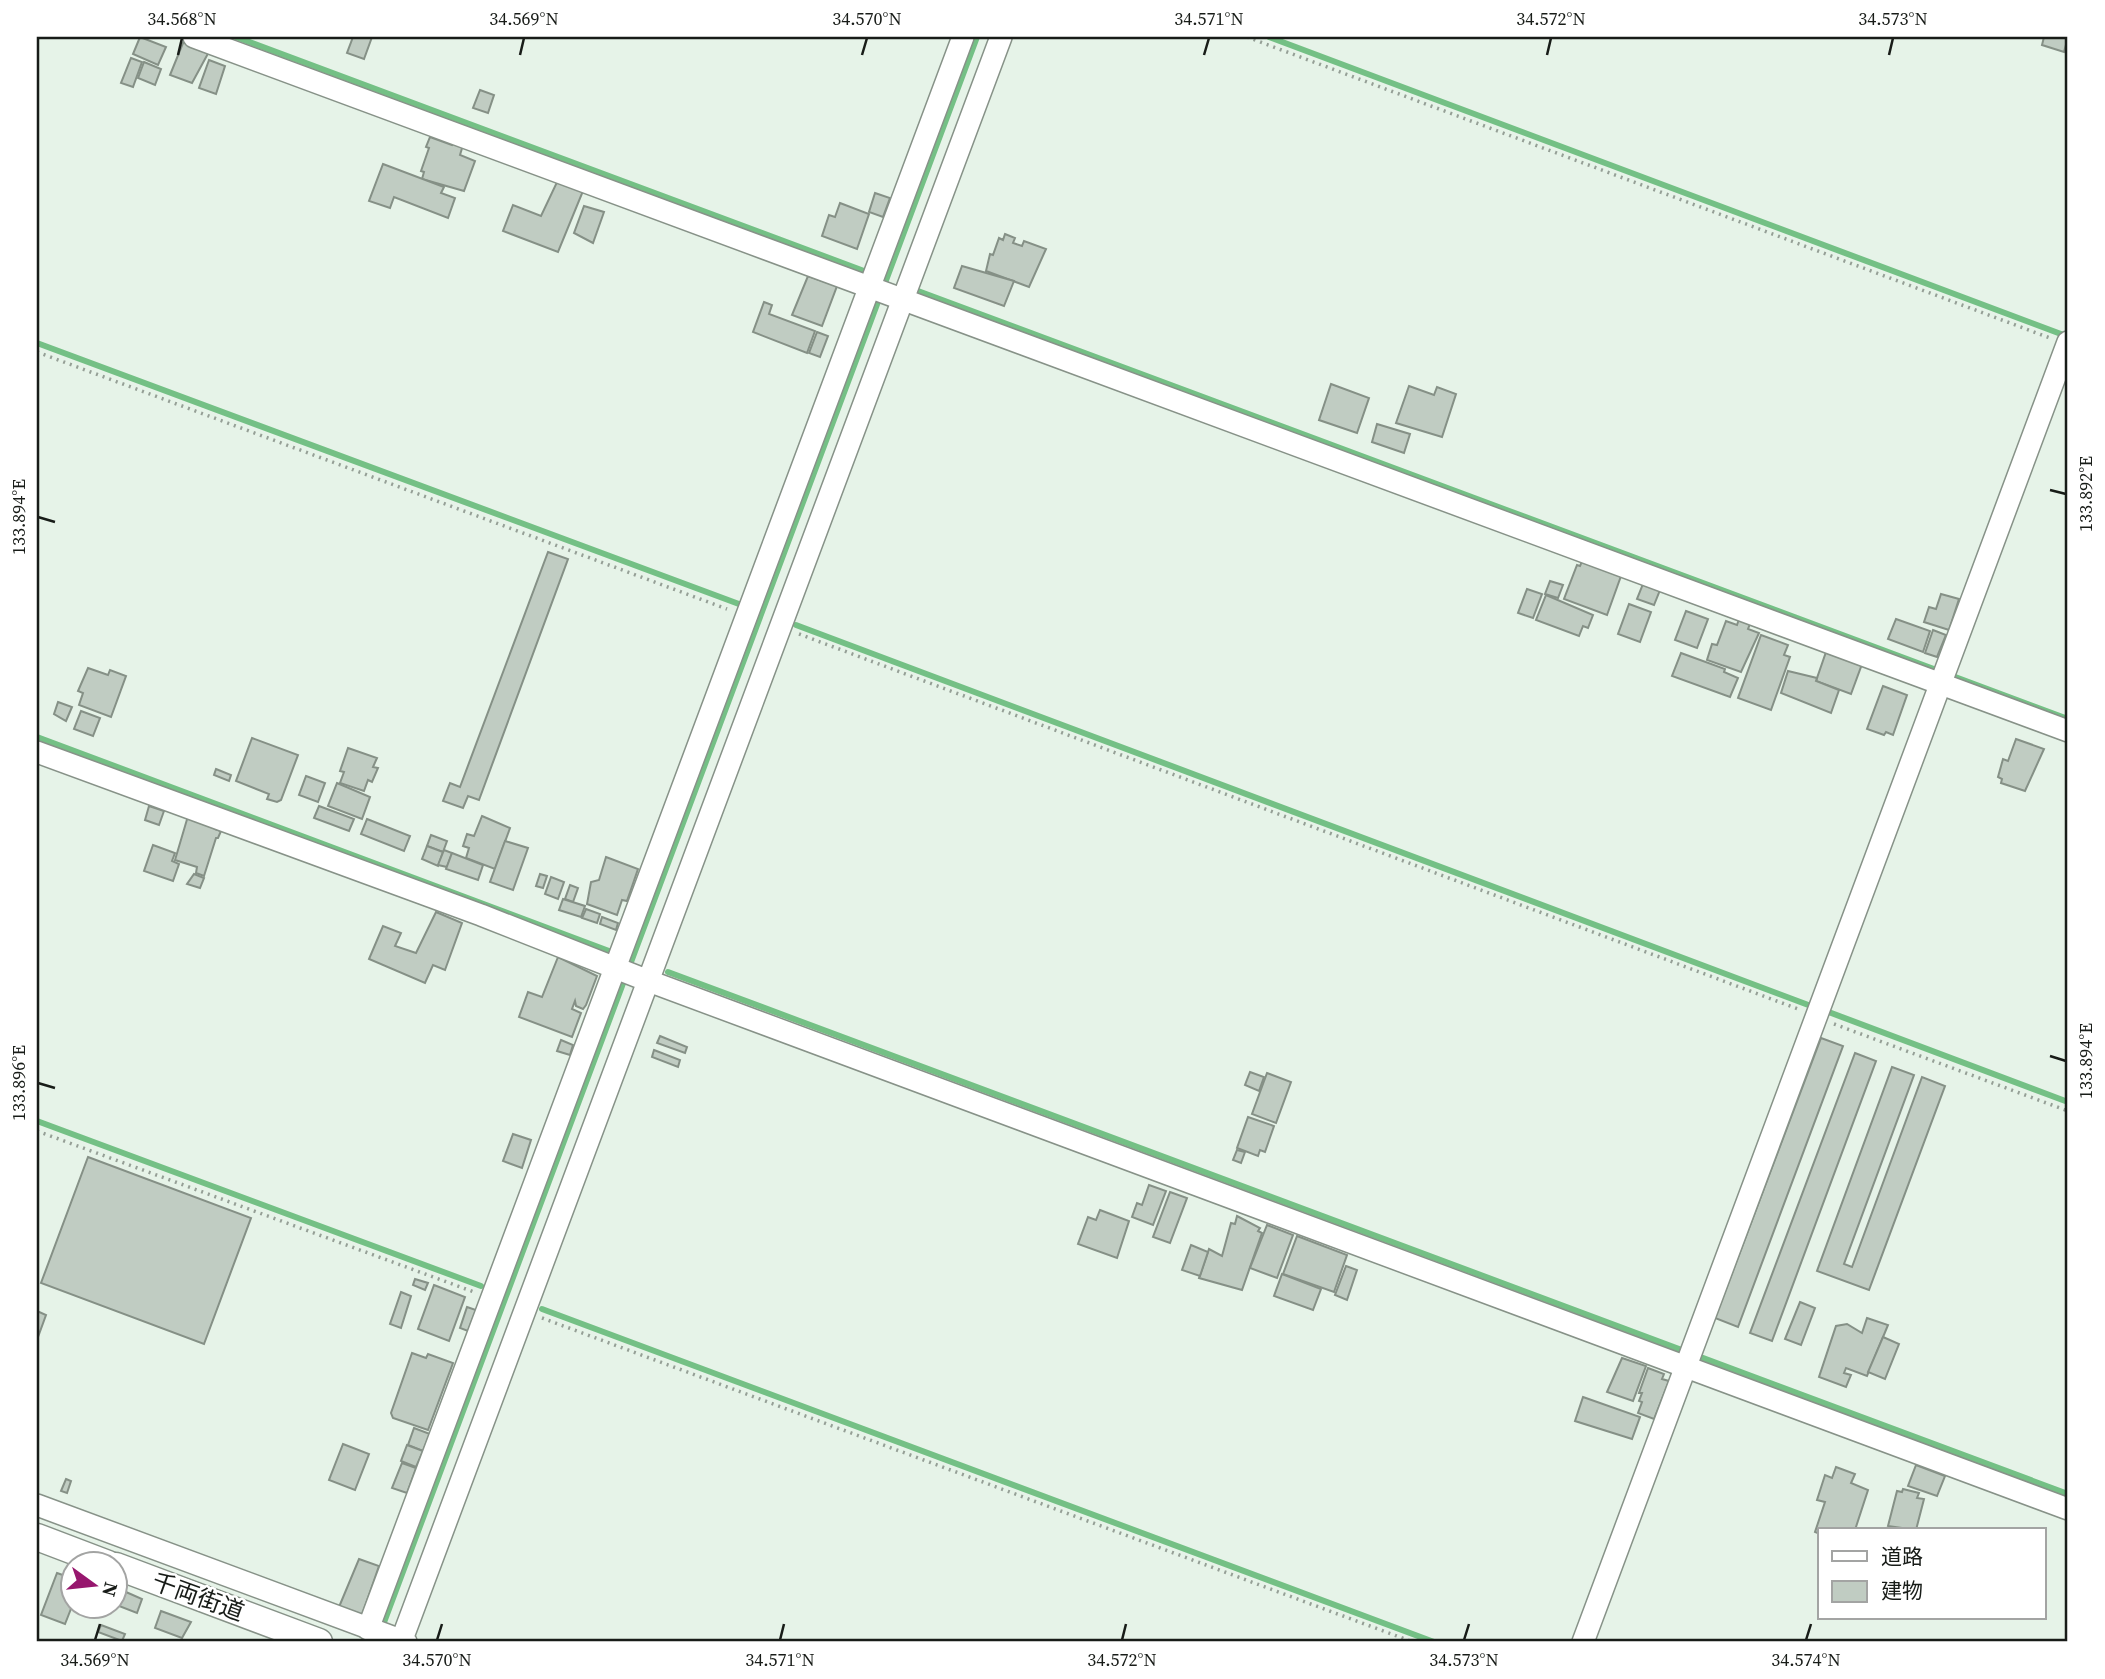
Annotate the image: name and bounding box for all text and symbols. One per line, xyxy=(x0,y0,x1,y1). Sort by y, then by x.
text: 34.568°N xyxy=(147,6,217,31)
text: 34.569°N xyxy=(489,6,559,31)
text: 34.570°N xyxy=(832,6,902,31)
text: 34.571°N xyxy=(1174,6,1244,31)
text: 34.572°N xyxy=(1516,6,1586,31)
text: 34.573°N xyxy=(1858,6,1928,31)
text: 133.892°E xyxy=(2073,456,2098,532)
text: 133.894°E xyxy=(6,479,31,555)
text: 133.894°E xyxy=(2073,1023,2098,1099)
text: 133.896°E xyxy=(6,1045,31,1121)
legend xyxy=(1818,1528,2046,1620)
text: 道路 xyxy=(1881,1542,1923,1571)
north arrow xyxy=(60,1550,130,1620)
street label: 千両街道 xyxy=(147,1565,249,1628)
text: 建物 xyxy=(1881,1576,1923,1605)
text: N xyxy=(96,1579,125,1600)
text: 34.569°N xyxy=(60,1647,130,1672)
text: 34.570°N xyxy=(402,1647,472,1672)
text: 34.571°N xyxy=(745,1647,815,1672)
text: 34.572°N xyxy=(1087,1647,1157,1672)
text: 34.573°N xyxy=(1429,1647,1499,1672)
text: 34.574°N xyxy=(1771,1647,1841,1672)

